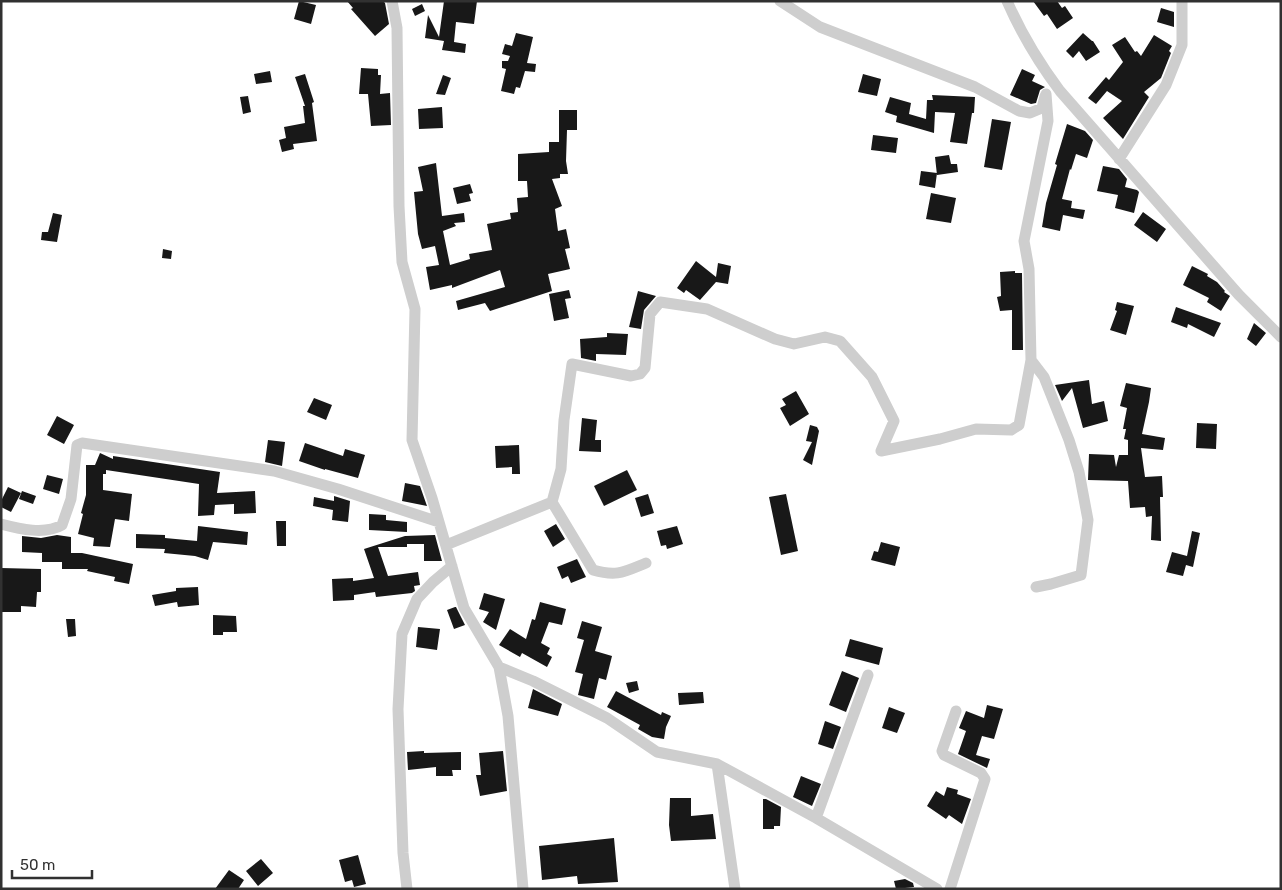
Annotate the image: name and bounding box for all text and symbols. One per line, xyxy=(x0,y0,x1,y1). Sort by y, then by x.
scale bar xyxy=(12,848,92,880)
text: 50 m xyxy=(20,856,55,874)

